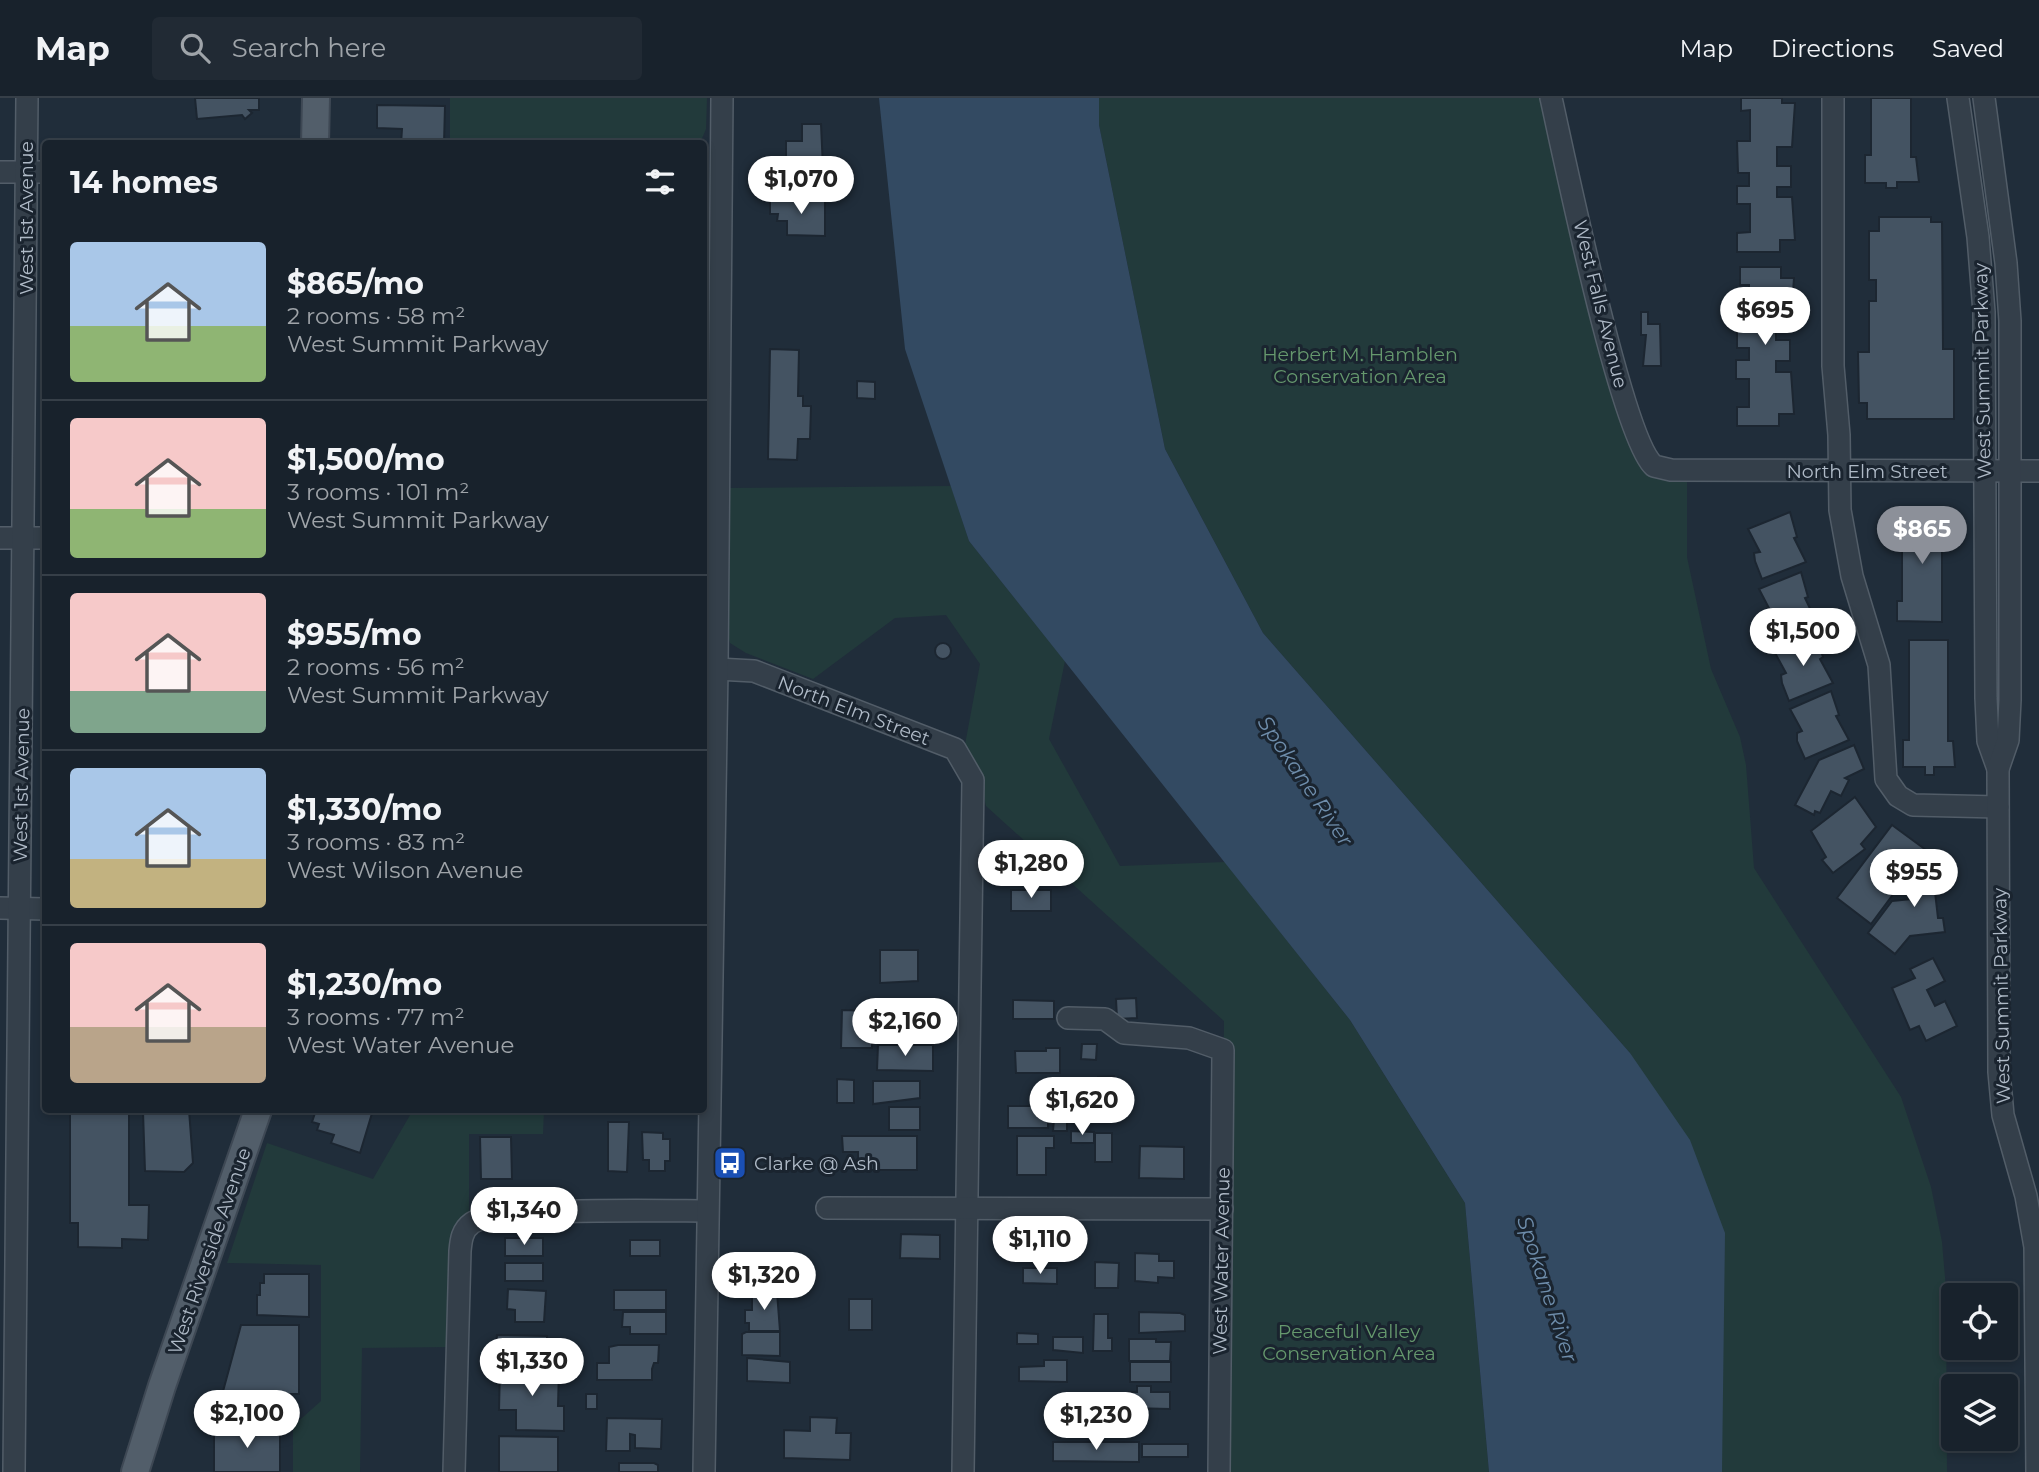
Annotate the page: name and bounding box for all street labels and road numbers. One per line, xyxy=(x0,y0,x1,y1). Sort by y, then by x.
street label: West 1st Avenue xyxy=(15,141,38,295)
street label: West Falls Avenue xyxy=(1568,218,1633,391)
street label: West Summit Parkway xyxy=(1969,262,1996,479)
street label: North Elm Street xyxy=(1786,460,1948,483)
street label: North Elm Street xyxy=(774,671,933,750)
street label: West 1st Avenue xyxy=(9,708,34,862)
street label: West Summit Parkway xyxy=(1988,887,2015,1104)
street label: West Riverside Avenue xyxy=(163,1145,256,1357)
street label: West Water Avenue xyxy=(1208,1167,1235,1355)

